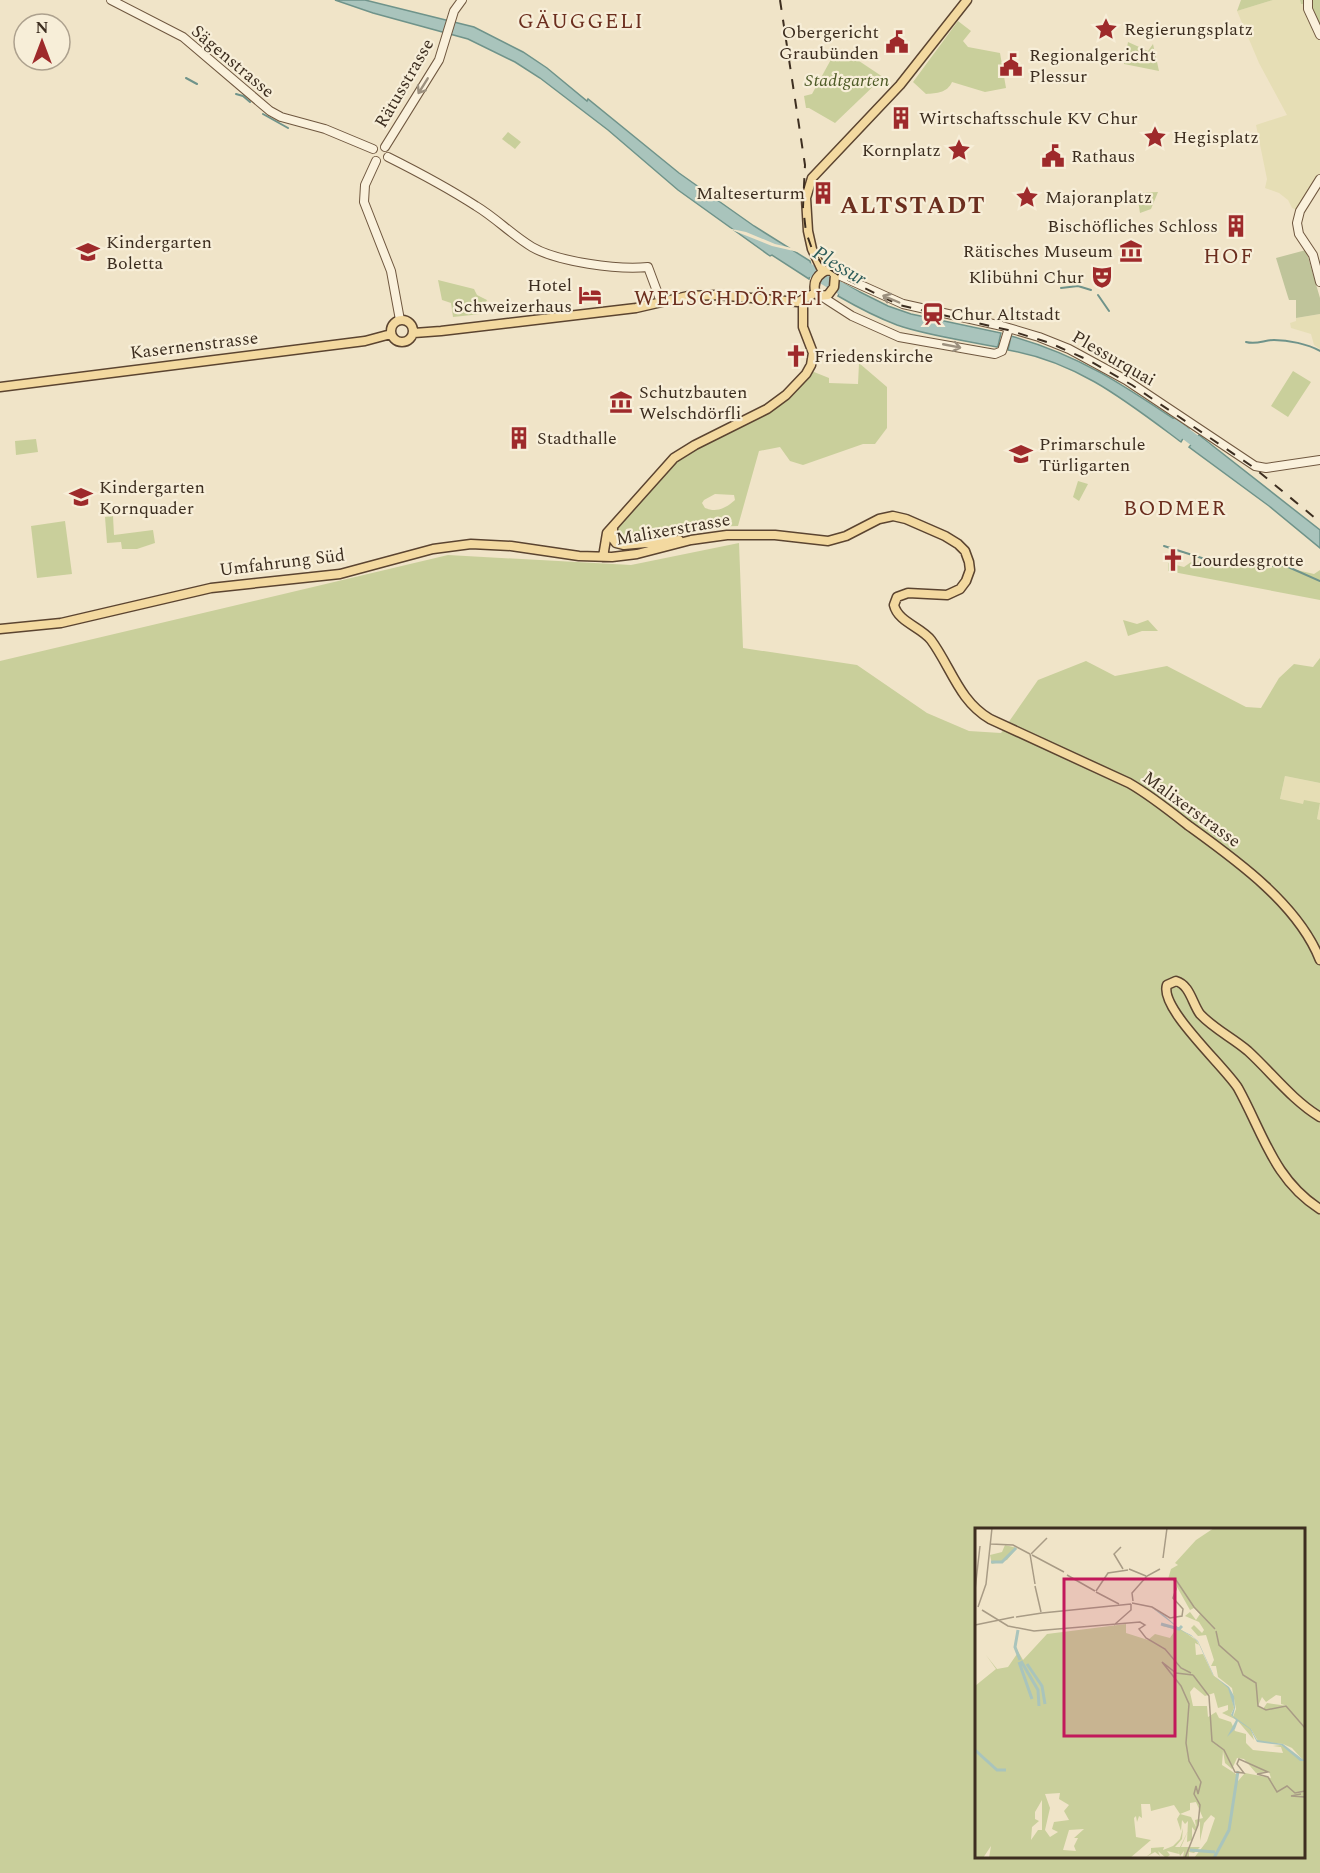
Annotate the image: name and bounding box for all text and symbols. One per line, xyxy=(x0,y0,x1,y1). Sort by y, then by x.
district label: GÄUGGELI xyxy=(518,6,644,38)
north arrow xyxy=(12,12,72,72)
text: N xyxy=(35,16,49,40)
place icon: Regierungsplatz xyxy=(1093,16,1119,42)
place label: Regierungsplatz xyxy=(1124,16,1253,43)
street label: Sägenstrasse xyxy=(185,18,280,104)
place label: Obergericht Graubünden xyxy=(779,19,879,67)
public building icon: Obergericht Graubünden xyxy=(884,29,910,55)
street label: Rätusstrasse xyxy=(368,33,441,133)
place label: Regionalgericht Plessur xyxy=(1029,42,1156,90)
public building icon: Regionalgericht Plessur xyxy=(998,52,1024,78)
park label: Stadtgarten xyxy=(805,67,890,94)
one-way arrow xyxy=(416,77,428,94)
building icon: Wirtschaftsschule KV Chur xyxy=(888,105,914,131)
place label: Wirtschaftsschule KV Chur xyxy=(919,105,1138,132)
place icon: Hegisplatz xyxy=(1142,124,1168,150)
place label: Hegisplatz xyxy=(1173,124,1259,151)
place label: Kornplatz xyxy=(862,137,941,164)
place icon: Kornplatz xyxy=(946,137,972,163)
public building icon: Rathaus xyxy=(1040,143,1066,169)
place label: Rathaus xyxy=(1071,143,1135,170)
place label: Malteserturm xyxy=(696,180,805,207)
building icon: Malteserturm xyxy=(810,180,836,206)
place icon: Majoranplatz xyxy=(1014,184,1040,210)
place label: Majoranplatz xyxy=(1045,184,1152,211)
district label: ALTSTADT xyxy=(840,188,986,224)
place label: Bischöfliches Schloss xyxy=(1047,213,1218,240)
building icon: Bischöfliches Schloss xyxy=(1223,213,1249,239)
place label: Kindergarten Boletta xyxy=(106,229,212,277)
water label: Plessur xyxy=(807,238,873,294)
place label: Rätisches Museum xyxy=(963,238,1113,265)
museum icon: Rätisches Museum xyxy=(1118,238,1144,264)
school or university icon: Kindergarten Boletta xyxy=(75,239,101,265)
district label: HOF xyxy=(1203,241,1255,273)
place label: Klibühni Chur xyxy=(969,264,1084,291)
theatre icon: Klibühni Chur xyxy=(1089,264,1115,290)
place label: Hotel Schweizerhaus xyxy=(454,272,572,320)
hotel icon: Hotel Schweizerhaus xyxy=(577,282,603,308)
district label: WELSCHDÖRFLI xyxy=(634,283,824,315)
one-way arrow xyxy=(883,293,901,304)
station icon: Chur Altstadt xyxy=(920,301,946,327)
place label: Chur Altstadt xyxy=(951,301,1060,328)
street label: Kasernenstrasse xyxy=(128,324,260,367)
street label: Plessurquai xyxy=(1067,324,1161,393)
one-way arrow xyxy=(942,341,962,352)
church icon: Friedenskirche xyxy=(783,343,809,369)
place label: Friedenskirche xyxy=(814,343,933,370)
place label: Schutzbauten Welschdörfli xyxy=(639,379,748,427)
museum icon: Schutzbauten Welschdörfli xyxy=(608,389,634,415)
building icon: Stadthalle xyxy=(506,425,532,451)
place label: Stadthalle xyxy=(537,425,617,452)
place label: Primarschule Türligarten xyxy=(1039,431,1145,479)
school or university icon: Primarschule Türligarten xyxy=(1008,441,1034,467)
place label: Kindergarten Kornquader xyxy=(99,474,205,522)
school or university icon: Kindergarten Kornquader xyxy=(68,484,94,510)
district label: BODMER xyxy=(1123,493,1227,525)
street label: Malixerstrasse xyxy=(614,506,732,553)
street label: Umfahrung Süd xyxy=(218,541,347,584)
church icon: Lourdesgrotte xyxy=(1160,547,1186,573)
place label: Lourdesgrotte xyxy=(1191,547,1304,574)
street label: Malixerstrasse xyxy=(1137,764,1247,854)
inset map xyxy=(975,1528,1305,1858)

